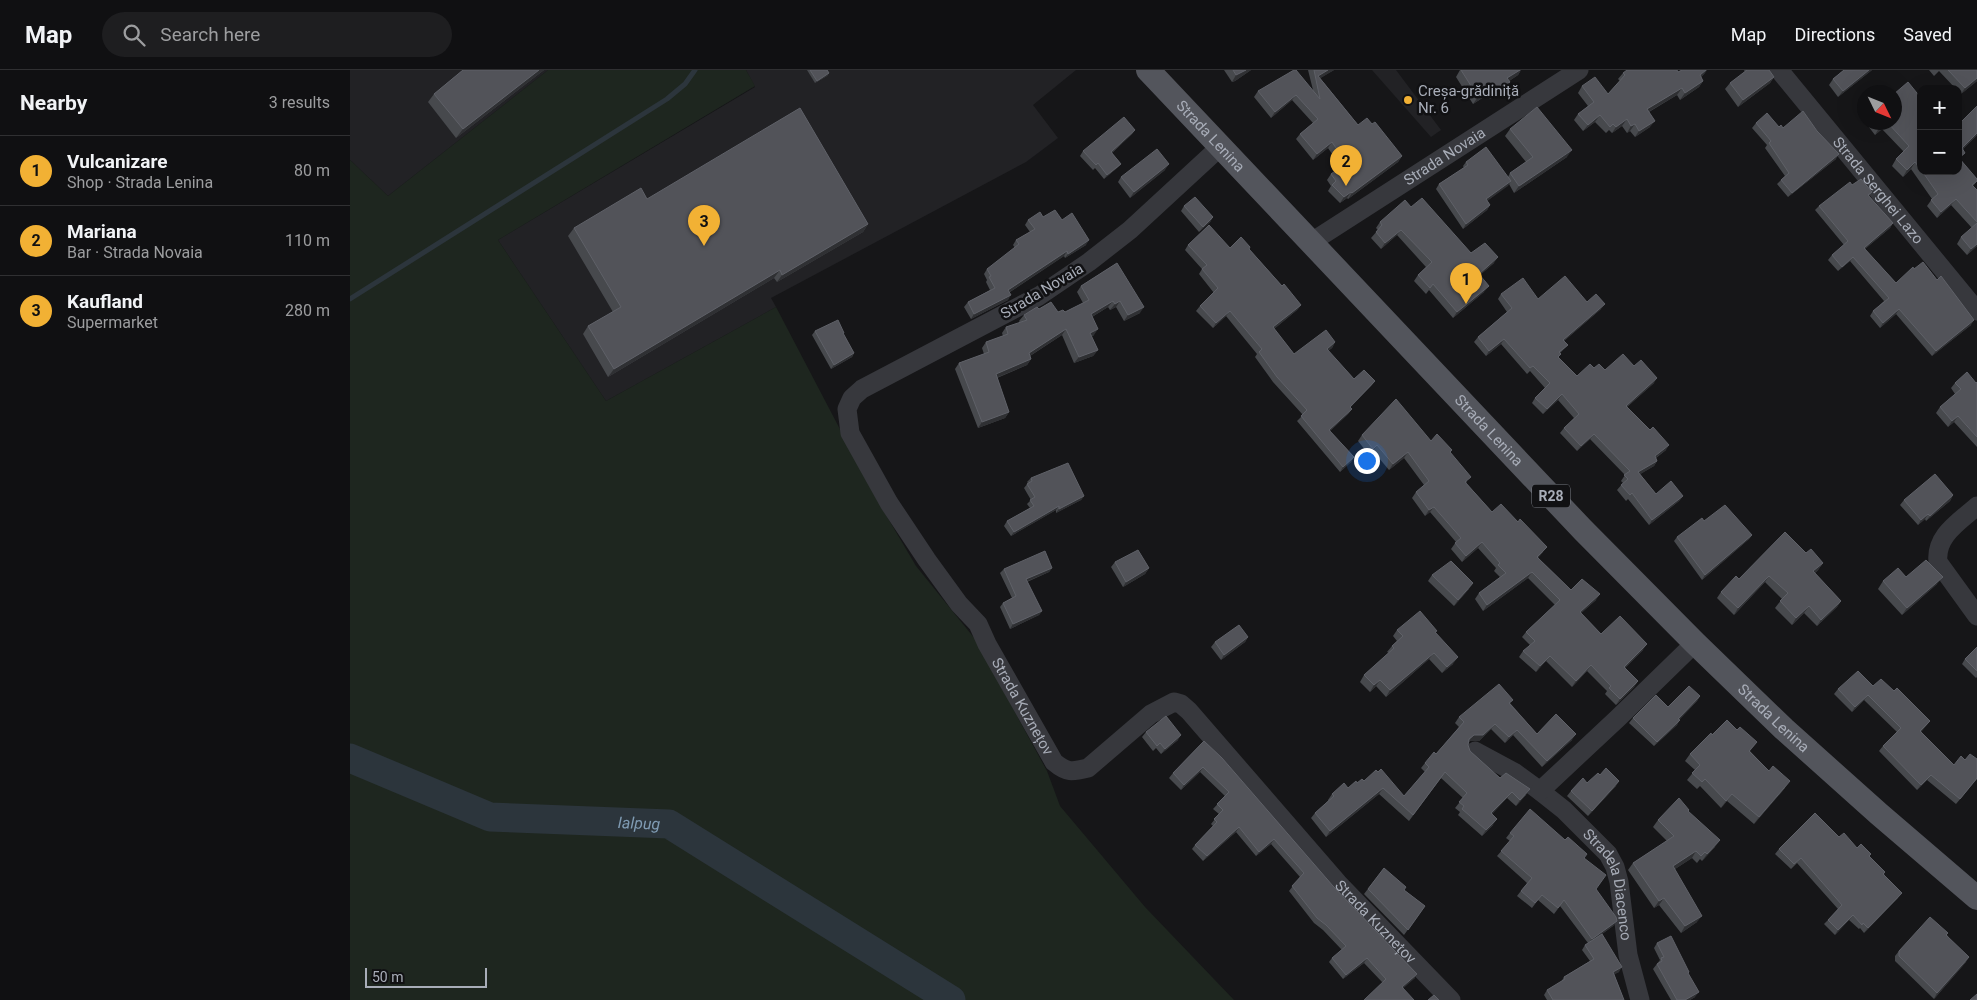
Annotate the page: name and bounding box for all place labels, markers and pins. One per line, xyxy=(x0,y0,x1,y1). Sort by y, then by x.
place label: Creșa-grădiniță Nr. 6 xyxy=(1418,82,1519,117)
marker: Creșa-grădiniță Nr. 6 xyxy=(1402,94,1414,106)
pin: 2 xyxy=(1330,145,1362,186)
pin: 3 xyxy=(688,205,720,246)
pin: 1 xyxy=(1450,263,1482,304)

